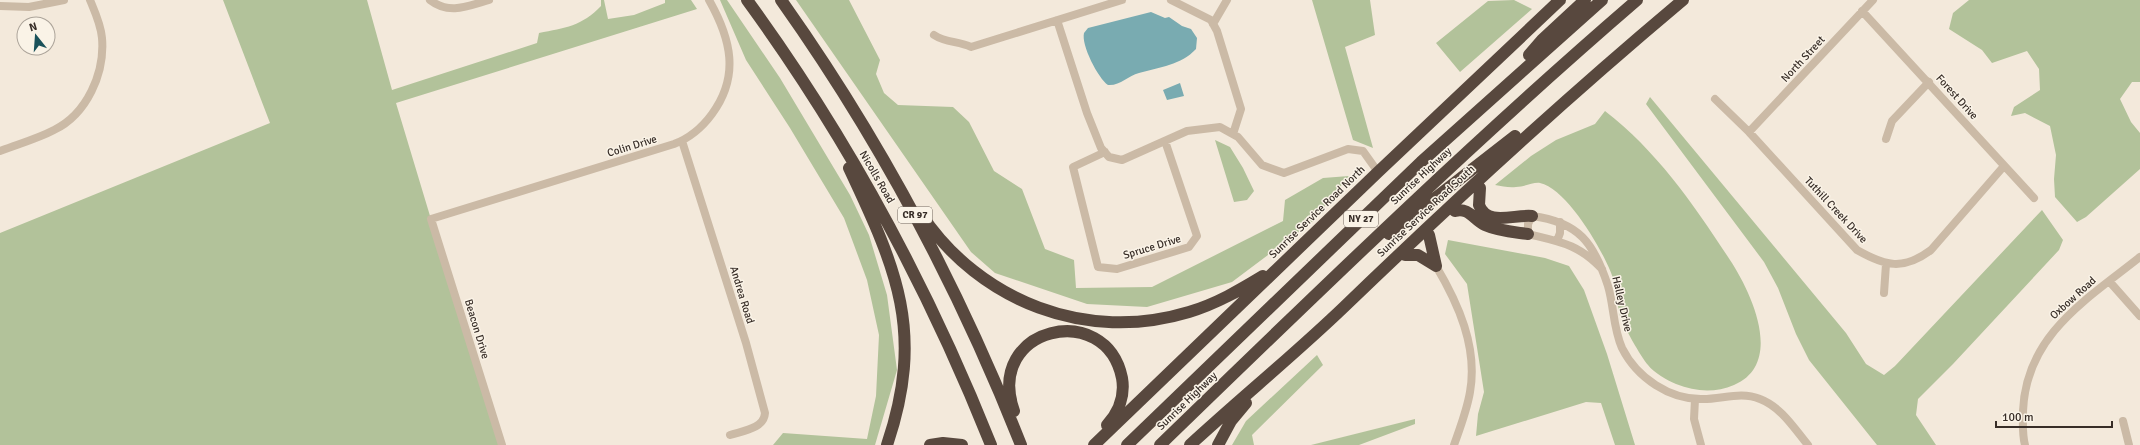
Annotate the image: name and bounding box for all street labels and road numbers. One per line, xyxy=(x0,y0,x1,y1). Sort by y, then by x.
street label: North Street xyxy=(1778,33,1828,85)
street label: Forest Drive xyxy=(1933,72,1981,122)
street label: Colin Drive xyxy=(605,132,659,160)
street label: Sunrise Highway xyxy=(1388,144,1455,208)
street label: Nicolls Road xyxy=(857,148,897,206)
street label: Sunrise Service Road South xyxy=(1375,162,1477,260)
street label: Sunrise Service Road North xyxy=(1266,163,1368,261)
street label: Tuthill Creek Drive xyxy=(1802,174,1870,246)
road number: CR 97 xyxy=(898,207,932,223)
road number: NY 27 xyxy=(1344,211,1378,227)
street label: Spruce Drive xyxy=(1122,232,1182,262)
street label: Andrea Road xyxy=(727,265,757,325)
street label: Oxbow Road xyxy=(2047,274,2099,322)
street label: Halley Drive xyxy=(1609,275,1635,333)
street label: Beacon Drive xyxy=(462,298,492,360)
street label: Sunrise Highway xyxy=(1154,368,1220,433)

